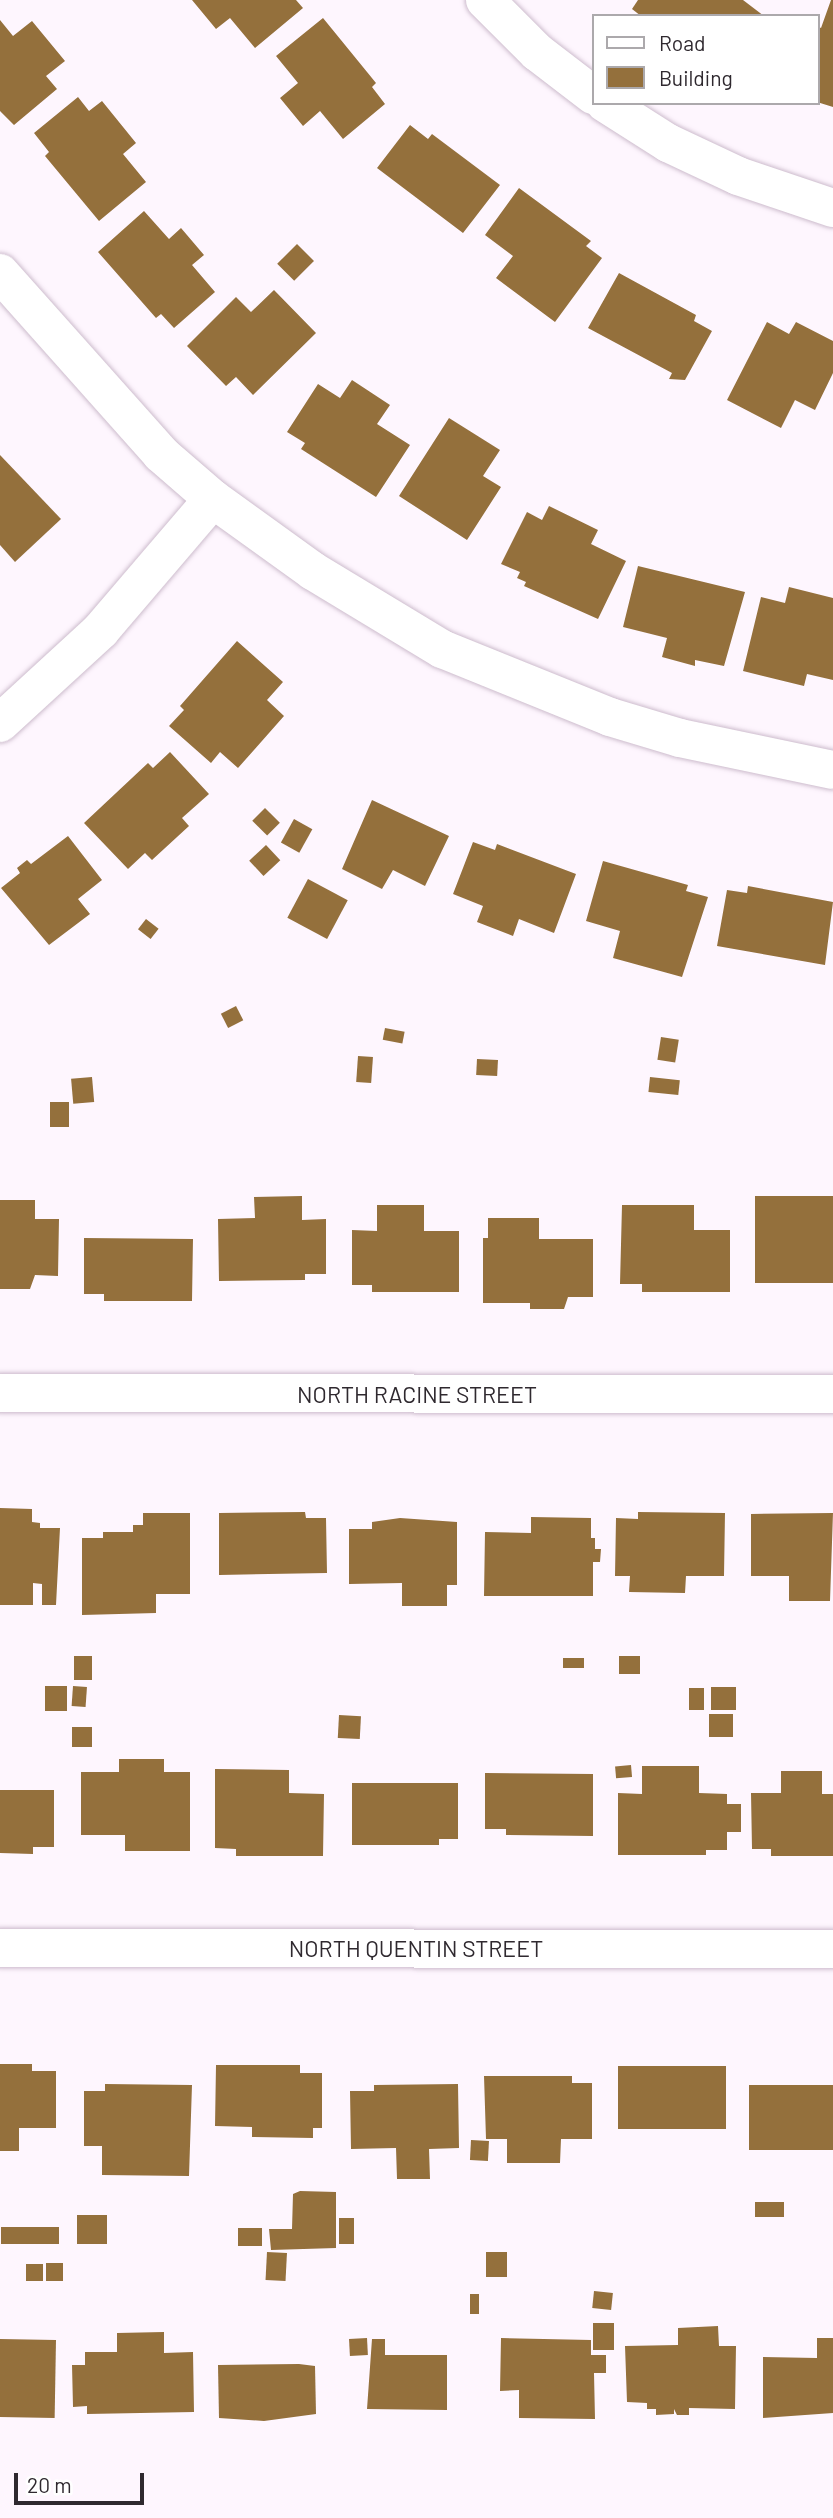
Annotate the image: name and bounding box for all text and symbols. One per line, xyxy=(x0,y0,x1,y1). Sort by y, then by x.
legend xyxy=(592,14,819,105)
text: Road xyxy=(659,30,705,55)
text: Building xyxy=(659,65,733,90)
street label: NORTH RACINE STREET xyxy=(297,1380,537,1408)
street label: NORTH QUENTIN STREET xyxy=(289,1934,543,1962)
scale bar xyxy=(18,2458,147,2502)
text: 20 m xyxy=(27,2472,72,2497)

